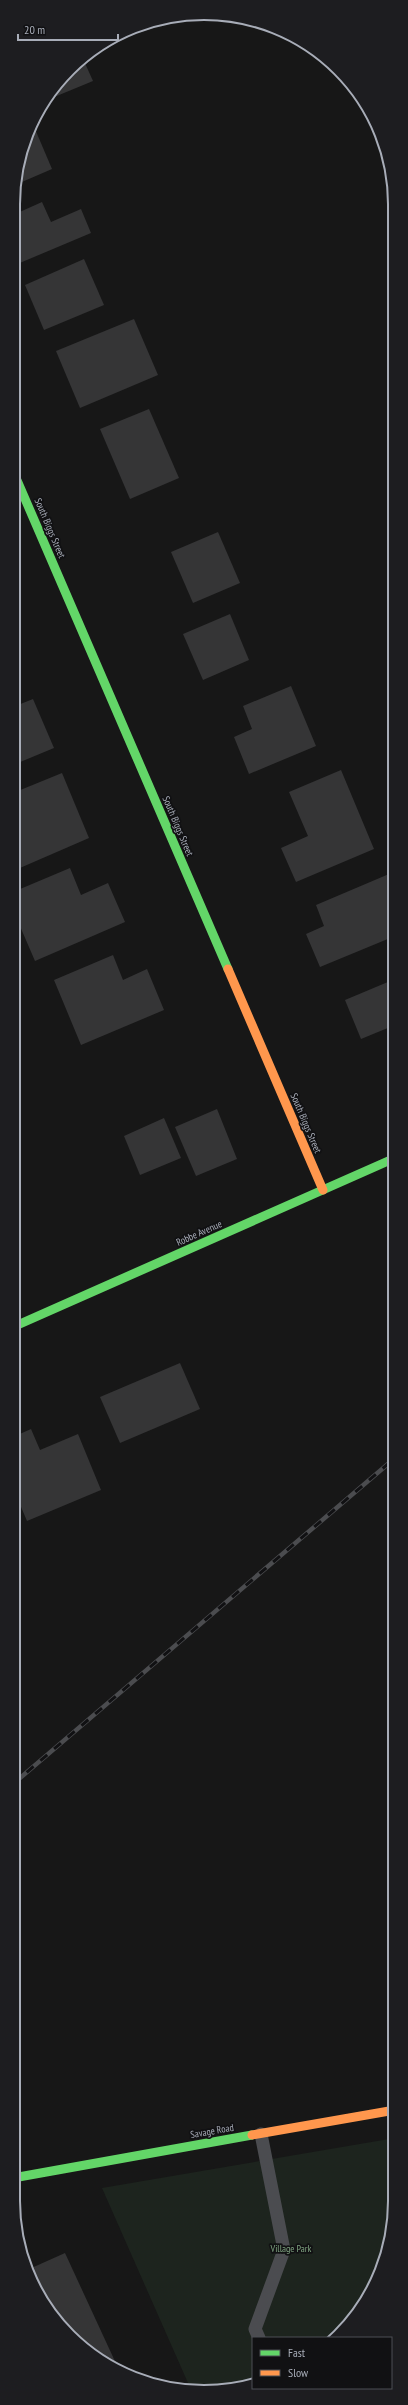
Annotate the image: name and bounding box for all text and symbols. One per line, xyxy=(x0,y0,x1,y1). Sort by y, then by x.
scale bar xyxy=(18,16,118,42)
text: 20 m xyxy=(24,22,45,37)
street label: South Biggs Street xyxy=(32,496,69,560)
street label: South Biggs Street xyxy=(160,794,197,858)
street label: South Biggs Street xyxy=(288,1091,325,1155)
street label: Robbe Avenue xyxy=(174,1217,224,1249)
street label: Savage Road xyxy=(189,2121,235,2141)
park label: Village Park xyxy=(270,2242,312,2255)
legend xyxy=(252,2337,392,2389)
text: Fast xyxy=(288,2345,306,2360)
text: Slow xyxy=(288,2365,309,2380)

